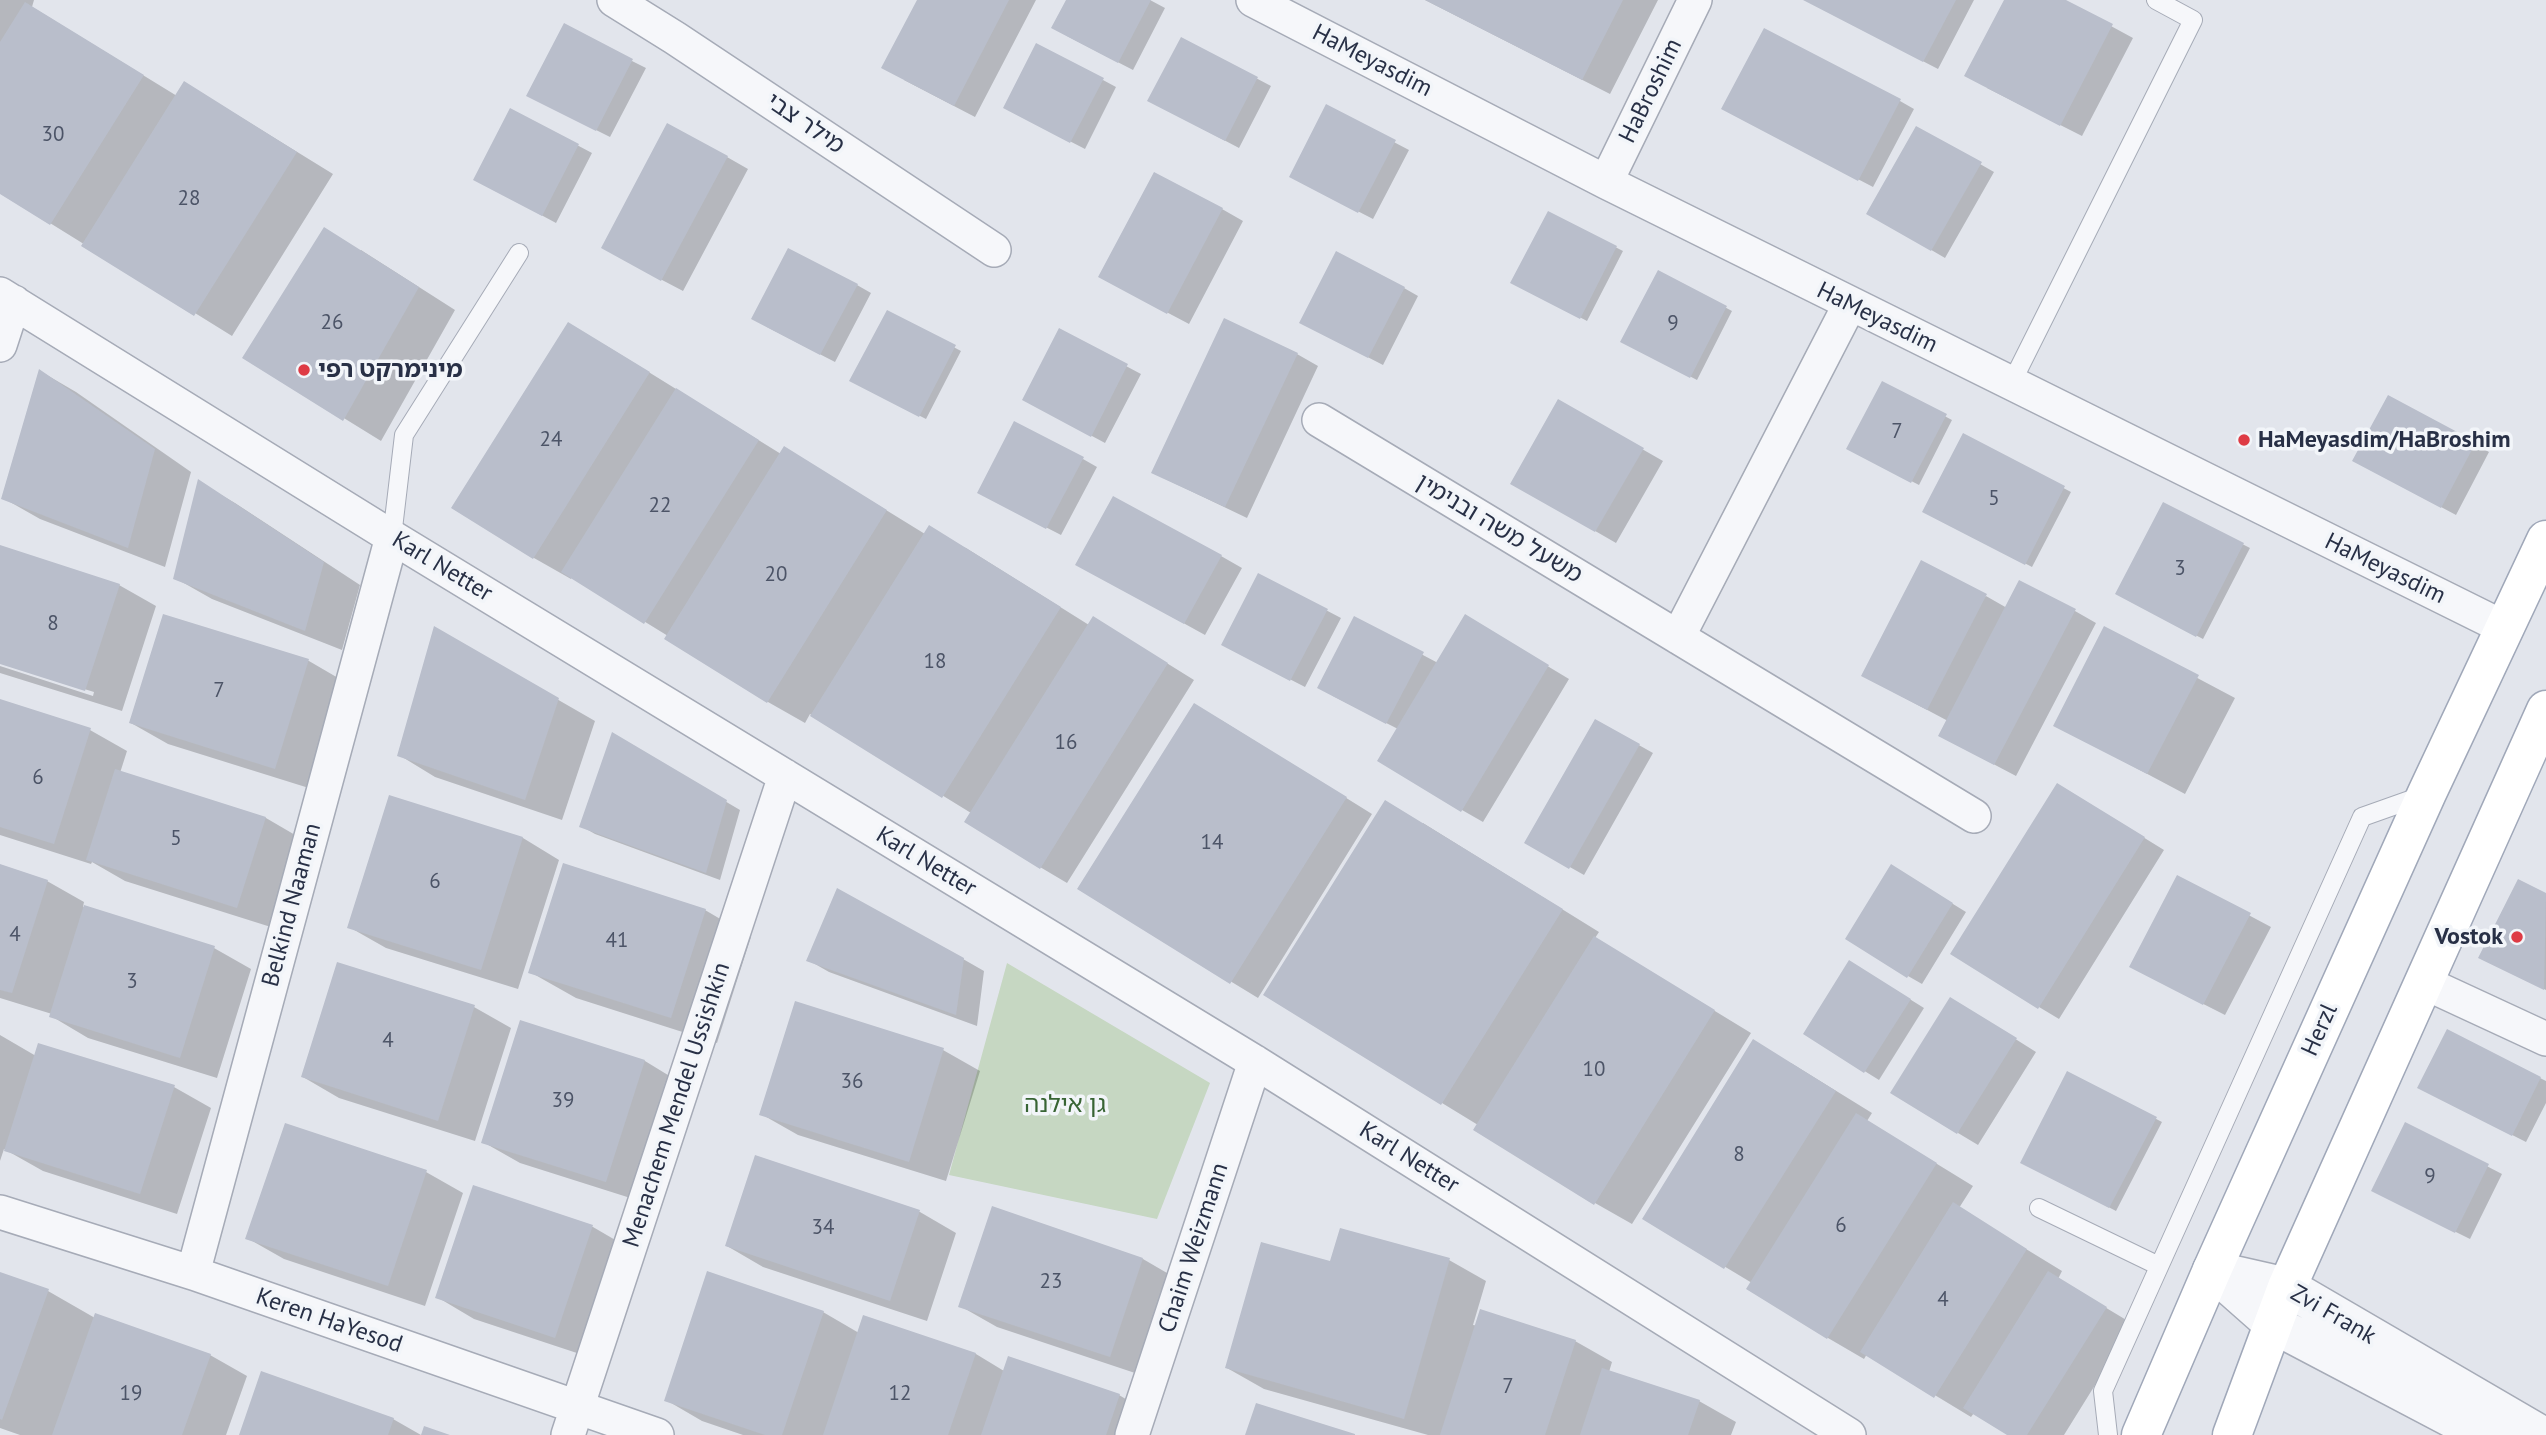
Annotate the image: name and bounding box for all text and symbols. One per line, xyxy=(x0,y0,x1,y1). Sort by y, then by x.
street label: HaMeyasdim xyxy=(1307,19,1437,103)
street label: HaBroshim xyxy=(1613,34,1689,148)
street label: מילר צבי xyxy=(760,87,850,161)
house number: 30 xyxy=(42,122,64,148)
house number: 28 xyxy=(178,186,200,212)
street label: HaMeyasdim xyxy=(1812,276,1942,360)
house number: 26 xyxy=(321,310,343,336)
house number: 9 xyxy=(1667,311,1679,337)
place label: מינימרקט רפי xyxy=(318,356,463,384)
marker: מינימרקט רפי xyxy=(296,362,312,378)
house number: 7 xyxy=(1891,419,1903,445)
place label: HaMeyasdim/HaBroshim xyxy=(2258,426,2511,454)
house number: 24 xyxy=(540,427,562,453)
marker: HaMeyasdim/HaBroshim xyxy=(2236,432,2252,448)
street label: משעל משה ובנימין xyxy=(1411,468,1587,590)
house number: 5 xyxy=(1988,486,2000,512)
house number: 22 xyxy=(649,493,671,519)
street label: Karl Netter xyxy=(387,526,497,608)
street label: HaMeyasdim xyxy=(2320,527,2450,611)
house number: 3 xyxy=(2174,556,2186,582)
house number: 20 xyxy=(765,562,787,588)
house number: 8 xyxy=(47,611,59,637)
house number: 18 xyxy=(924,649,946,675)
house number: 7 xyxy=(213,678,225,704)
house number: 16 xyxy=(1055,730,1077,756)
house number: 6 xyxy=(32,765,44,791)
street label: Belkind Naaman xyxy=(256,820,328,990)
street label: Karl Netter xyxy=(871,821,981,903)
house number: 5 xyxy=(170,826,182,852)
house number: 14 xyxy=(1201,830,1223,856)
house number: 6 xyxy=(429,869,441,895)
house number: 4 xyxy=(9,922,21,948)
place label: Vostok xyxy=(2434,923,2503,951)
house number: 41 xyxy=(606,928,628,954)
marker: Vostok xyxy=(2509,929,2525,945)
street label: Menachem Mendel Ussishkin xyxy=(617,959,737,1251)
house number: 3 xyxy=(126,969,138,995)
street label: Herzl xyxy=(2296,999,2344,1061)
house number: 4 xyxy=(382,1028,394,1054)
house number: 10 xyxy=(1583,1057,1605,1083)
house number: 36 xyxy=(841,1069,863,1095)
house number: 39 xyxy=(552,1088,574,1114)
park label: גן אילנה xyxy=(1024,1091,1106,1119)
street label: Karl Netter xyxy=(1354,1116,1464,1200)
house number: 8 xyxy=(1733,1142,1745,1168)
street label: Chaim Weizmann xyxy=(1153,1159,1235,1337)
house number: 9 xyxy=(2424,1164,2436,1190)
house number: 6 xyxy=(1835,1213,1847,1239)
house number: 34 xyxy=(812,1215,834,1241)
house number: 23 xyxy=(1040,1269,1062,1295)
street label: Zvi Frank xyxy=(2285,1279,2381,1351)
street label: Keren HaYesod xyxy=(252,1282,406,1360)
house number: 4 xyxy=(1937,1287,1949,1313)
house number: 7 xyxy=(1502,1374,1514,1400)
house number: 19 xyxy=(120,1381,142,1407)
house number: 12 xyxy=(889,1381,911,1407)

